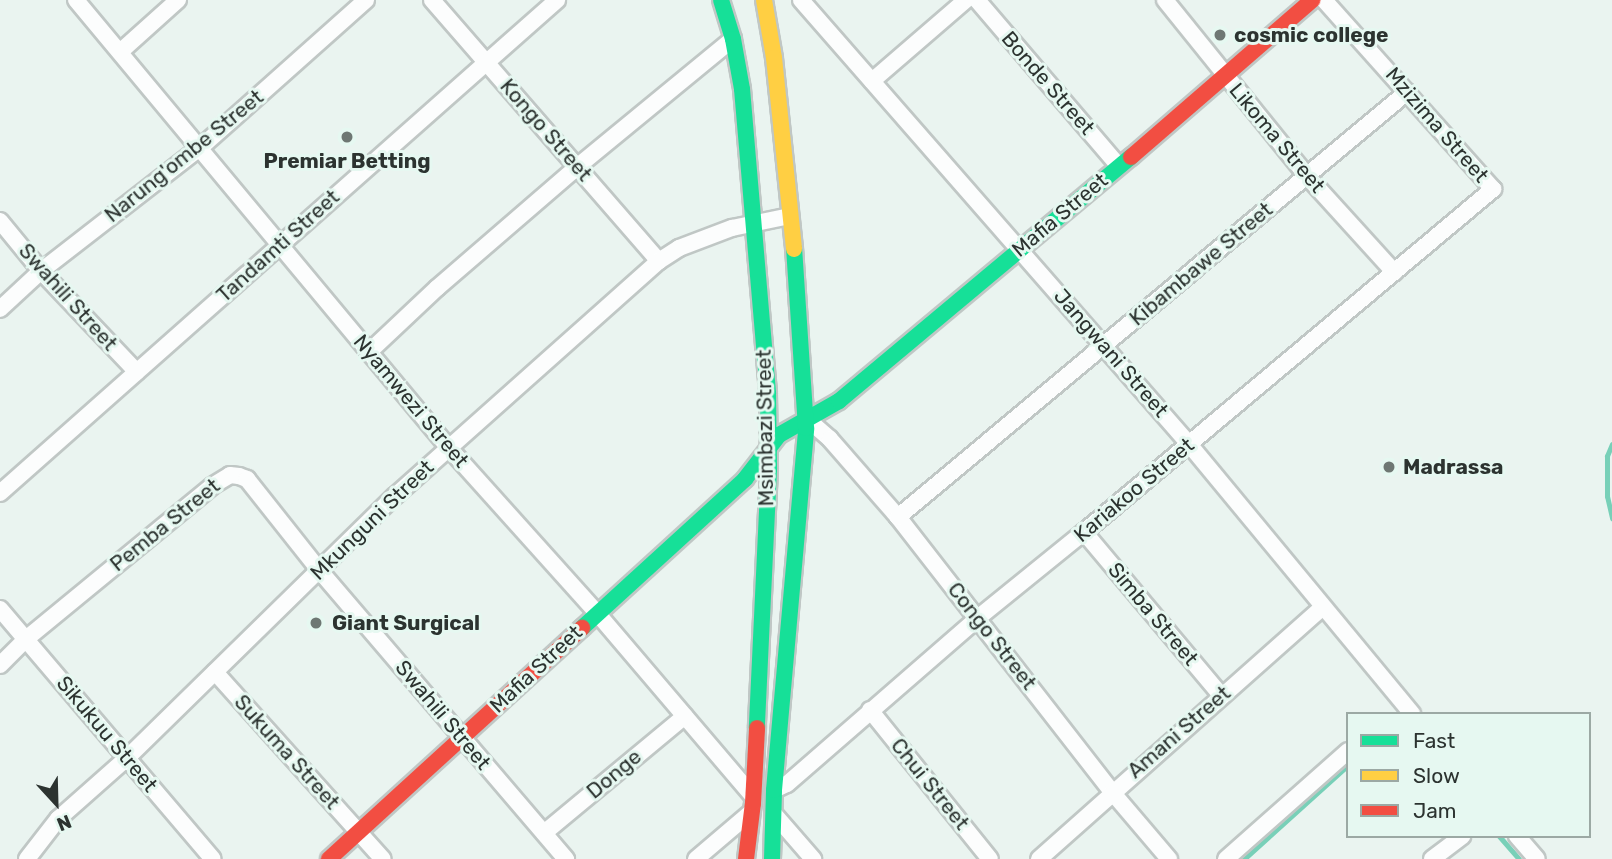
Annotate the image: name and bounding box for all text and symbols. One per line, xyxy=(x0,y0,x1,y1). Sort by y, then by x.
place label: cosmic college xyxy=(1234,22,1388,48)
street label: Bonde Street xyxy=(996,26,1100,140)
marker: cosmic college xyxy=(1212,27,1228,43)
street label: Mzizima Street xyxy=(1380,62,1494,188)
street label: Kongo Street xyxy=(495,74,597,186)
street label: Likoma Street xyxy=(1224,78,1330,198)
street label: Narung'ombe Street xyxy=(100,84,268,228)
marker: Premiar Betting xyxy=(339,129,355,145)
place label: Premiar Betting xyxy=(263,148,431,174)
street label: Mafia Street xyxy=(1007,168,1113,262)
street label: Tandamti Street xyxy=(211,184,345,308)
street label: Kibambawe Street xyxy=(1124,197,1278,331)
street label: Swahili Street xyxy=(13,238,123,356)
street label: Jangwani Street xyxy=(1048,284,1174,422)
street label: Nyamwezi Street xyxy=(348,329,474,473)
street label: Msimbazi Street xyxy=(751,349,779,507)
street label: Kariakoo Street xyxy=(1069,432,1199,548)
place label: Madrassa xyxy=(1403,454,1503,480)
street label: Mkunguni Street xyxy=(305,455,439,585)
marker: Madrassa xyxy=(1381,459,1397,475)
street label: Pemba Street xyxy=(105,473,225,577)
street label: Simba Street xyxy=(1103,557,1203,671)
street label: Congo Street xyxy=(942,577,1042,695)
place label: Giant Surgical xyxy=(332,610,480,636)
marker: Giant Surgical xyxy=(306,613,326,633)
street label: Mafia Street xyxy=(485,620,587,718)
street label: Swahili Street xyxy=(390,655,496,775)
street label: Sikukuu Street xyxy=(51,671,163,797)
street label: Amani Street xyxy=(1122,681,1236,783)
street label: Sukuma Street xyxy=(229,690,345,814)
legend xyxy=(1346,712,1591,838)
text: Fast xyxy=(1413,728,1455,753)
street label: Chui Street xyxy=(885,733,975,835)
street label: Donge xyxy=(582,744,646,804)
text: Slow xyxy=(1413,763,1460,788)
north arrow xyxy=(21,768,91,838)
text: Jam xyxy=(1413,798,1457,823)
text: N xyxy=(53,810,75,836)

